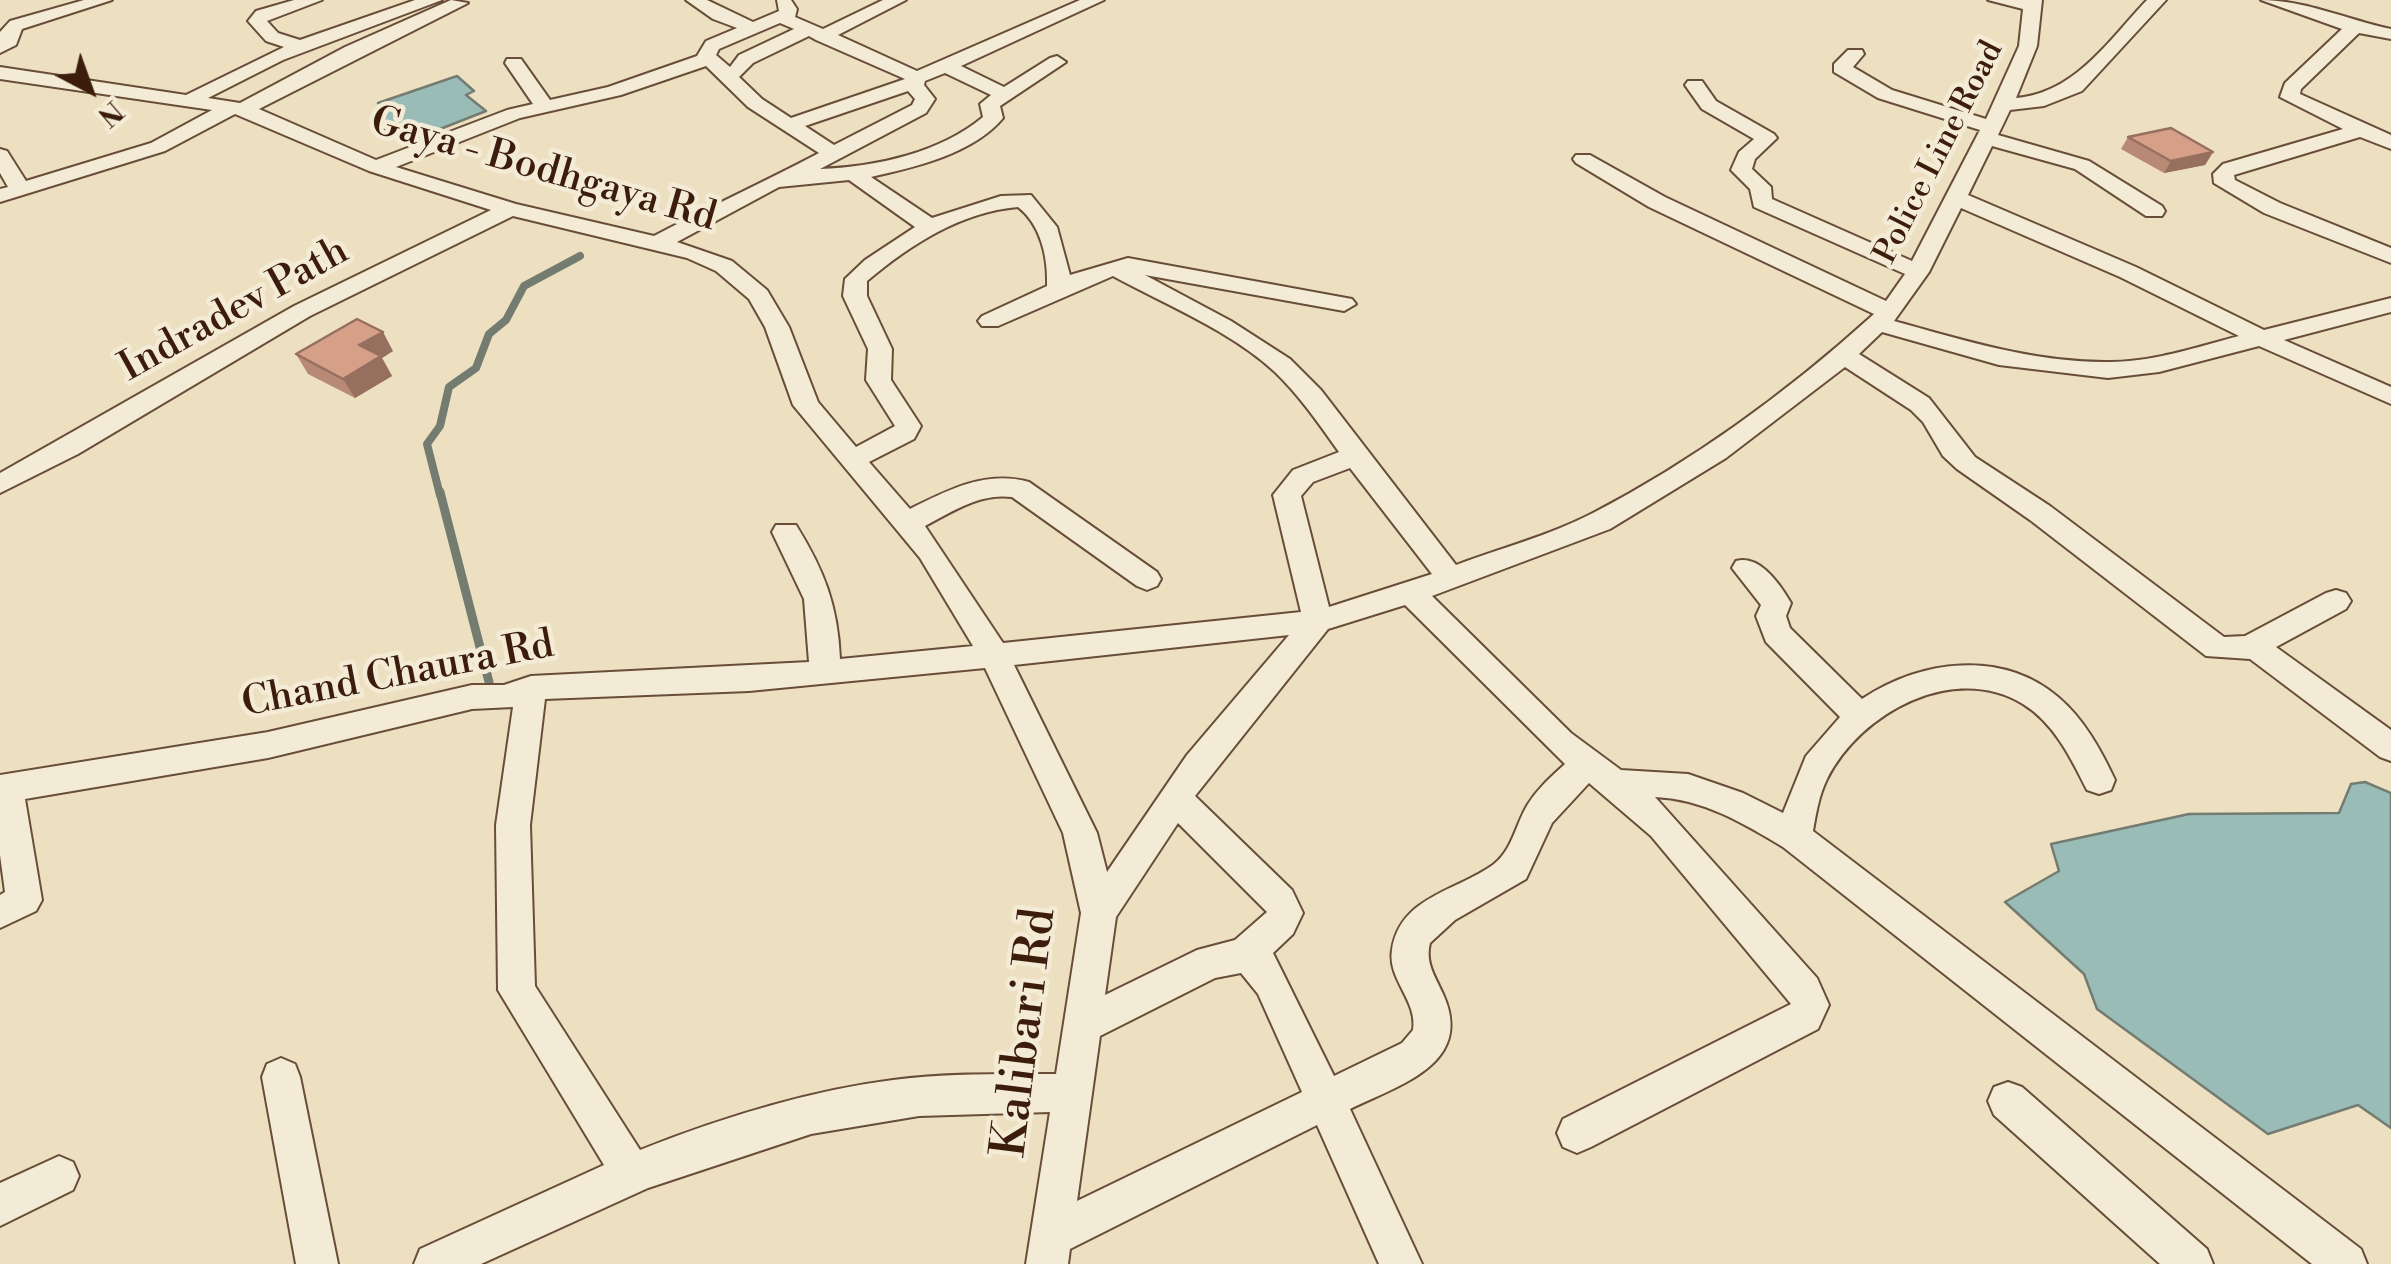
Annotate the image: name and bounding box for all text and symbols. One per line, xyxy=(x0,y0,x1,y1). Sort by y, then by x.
street label: Police Line Road xyxy=(1867,35,2013,271)
north arrow xyxy=(40,40,140,140)
text: N xyxy=(90,93,130,133)
street label: Gaya - Bodhgaya Rd xyxy=(365,99,721,243)
street label: Indradev Path xyxy=(112,228,358,394)
street label: Chand Chaura Rd xyxy=(238,622,558,730)
street label: Kalibari Rd xyxy=(983,905,1071,1161)

